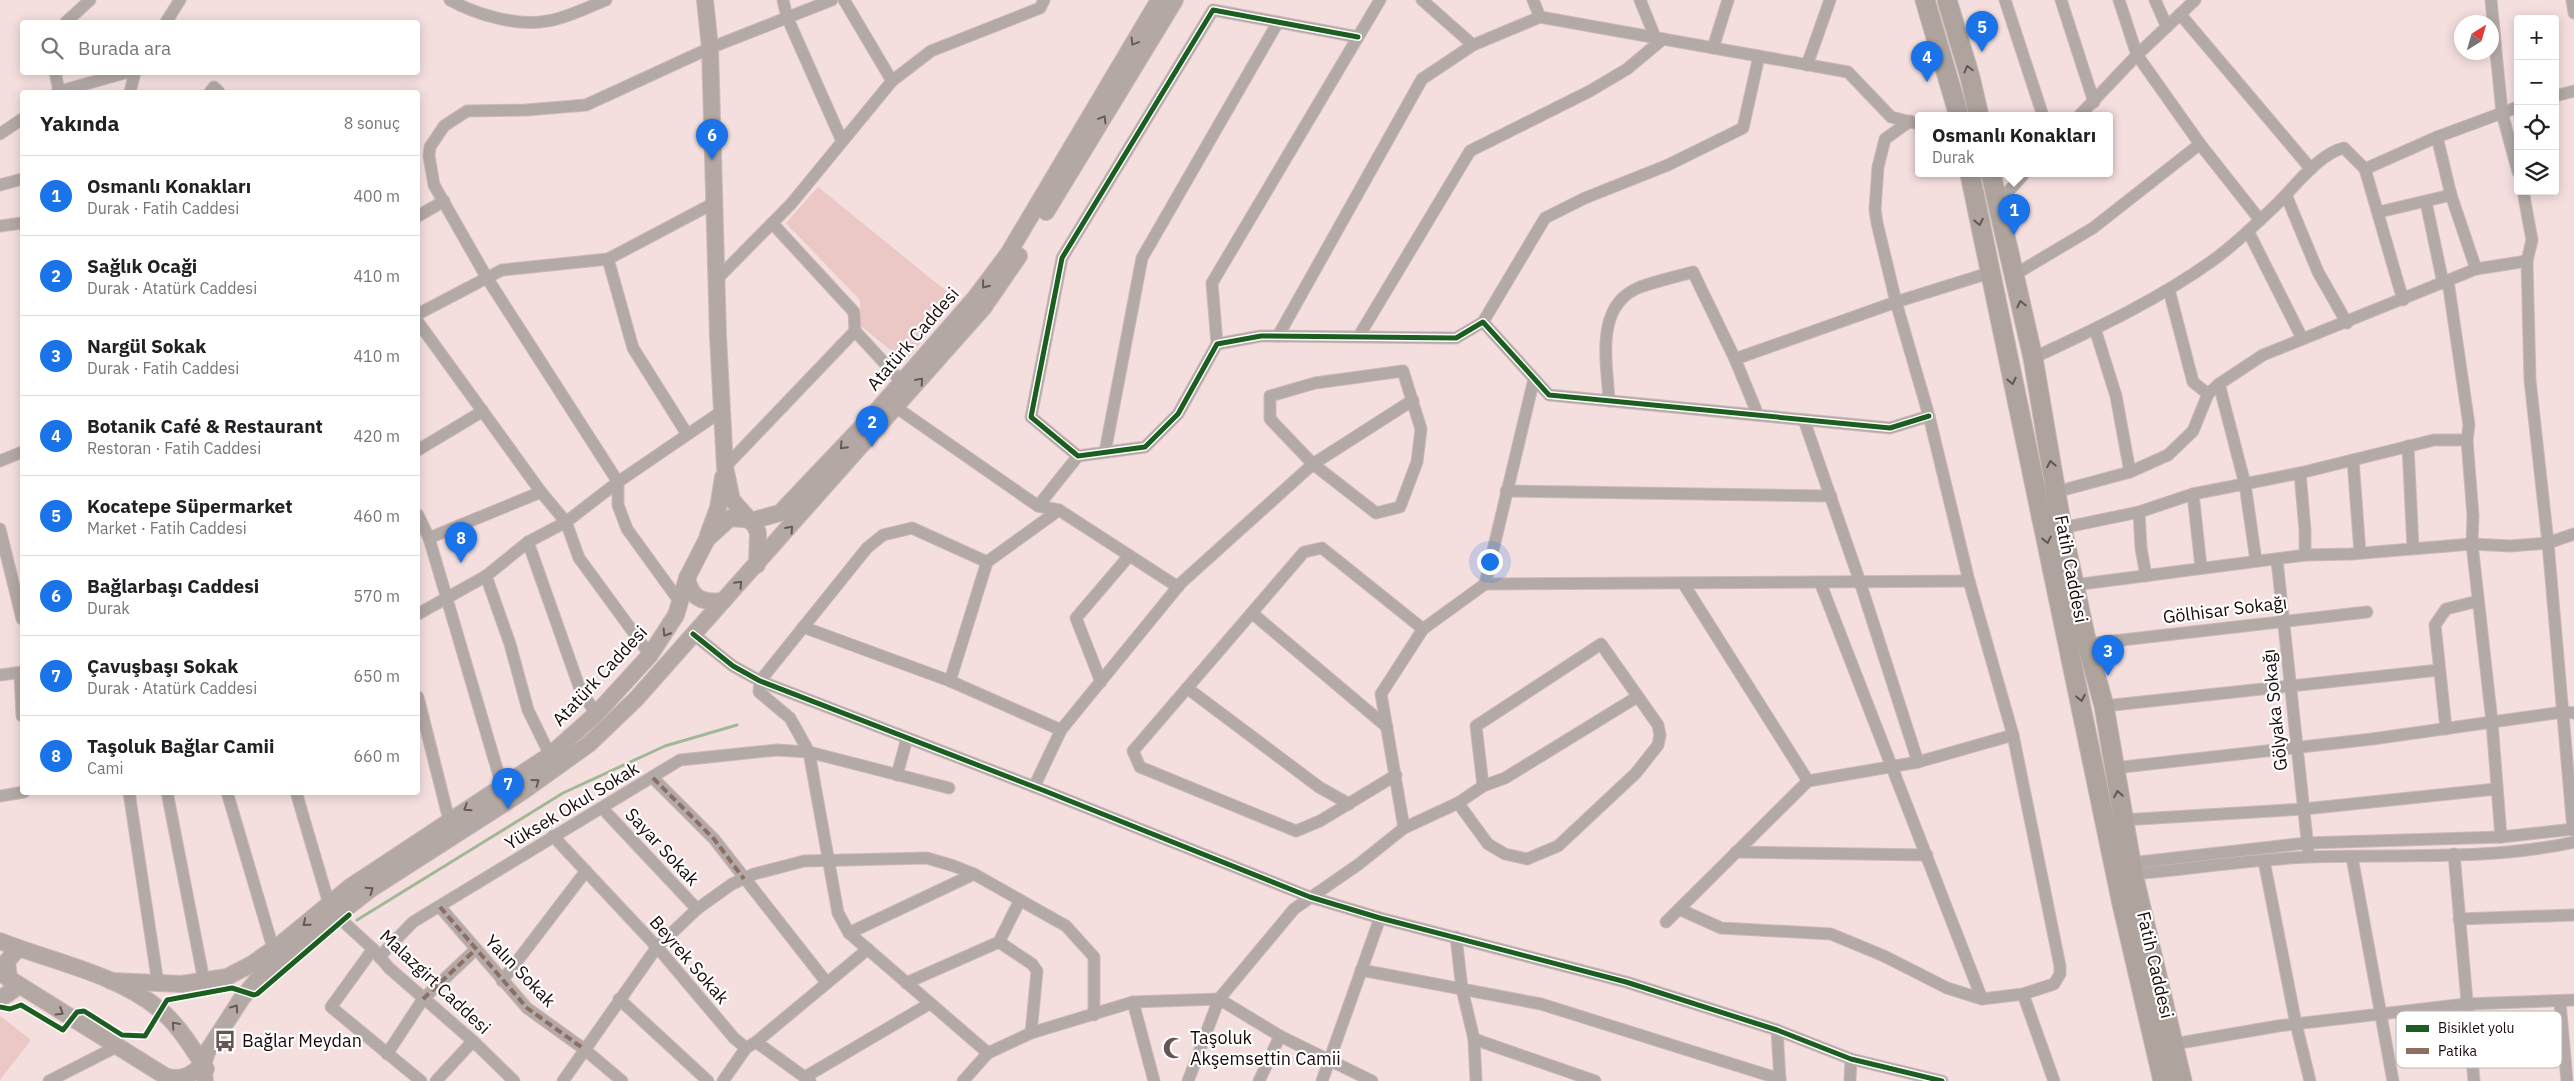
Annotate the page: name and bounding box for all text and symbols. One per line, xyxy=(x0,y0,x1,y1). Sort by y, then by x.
pin: 5 xyxy=(1966,11,1998,52)
north arrow xyxy=(2454,15,2499,60)
map controls xyxy=(2514,15,2559,195)
button: + xyxy=(2514,15,2559,60)
search box xyxy=(20,20,420,75)
icon: search xyxy=(38,34,66,62)
text: Burada ara xyxy=(78,36,171,60)
one-way arrow xyxy=(1131,36,1141,45)
pin: 4 xyxy=(1911,41,1943,82)
button: − xyxy=(2514,60,2559,105)
one-way arrow xyxy=(1963,64,1974,73)
button: locate xyxy=(2514,105,2559,150)
text: Yakında xyxy=(40,109,120,137)
popup xyxy=(1915,112,2113,177)
text: 8 sonuç xyxy=(344,113,400,133)
one-way arrow xyxy=(1096,115,1106,124)
pin: 6 xyxy=(696,119,728,160)
text: Osmanlı Konakları xyxy=(1932,123,2096,147)
text: Durak xyxy=(1932,147,1975,167)
button: layers xyxy=(2514,150,2559,195)
text: Osmanlı Konakları xyxy=(87,174,251,198)
text: 1 xyxy=(51,186,61,206)
text: 400 m xyxy=(353,186,400,206)
pin: 1 xyxy=(1998,194,2030,235)
text: Durak · Fatih Caddesi xyxy=(87,198,239,218)
one-way arrow xyxy=(1974,217,1984,226)
text: Sağlık Ocaği xyxy=(87,254,197,278)
text: 2 xyxy=(51,266,61,286)
text: 410 m xyxy=(353,266,400,286)
text: Durak · Atatürk Caddesi xyxy=(87,278,257,298)
one-way arrow xyxy=(983,279,991,288)
street label: Atatürk Caddesi xyxy=(862,282,964,395)
one-way arrow xyxy=(2016,300,2027,309)
text: Nargül Sokak xyxy=(87,334,206,358)
text: 3 xyxy=(51,346,61,366)
text: 410 m xyxy=(353,346,400,366)
text: Durak · Fatih Caddesi xyxy=(87,358,239,378)
one-way arrow xyxy=(2006,376,2017,385)
one-way arrow xyxy=(915,377,924,386)
pin: 2 xyxy=(856,406,888,447)
text: Botanik Café & Restaurant xyxy=(87,414,323,438)
text: 4 xyxy=(51,426,61,446)
text: 420 m xyxy=(353,426,400,446)
text: Restoran · Fatih Caddesi xyxy=(87,438,261,458)
one-way arrow xyxy=(840,440,849,449)
one-way arrow xyxy=(2047,459,2057,468)
text: Kocatepe Süpermarket xyxy=(87,494,293,518)
text: 5 xyxy=(51,506,61,526)
text: 460 m xyxy=(353,506,400,526)
street label: Fatih Caddesi xyxy=(2050,513,2093,625)
text: Market · Fatih Caddesi xyxy=(87,518,247,538)
pin: 8 xyxy=(445,522,477,563)
one-way arrow xyxy=(784,525,793,534)
one-way arrow xyxy=(2041,535,2051,544)
your location xyxy=(1477,549,1503,575)
text: Bağlarbaşı Caddesi xyxy=(87,574,259,598)
one-way arrow xyxy=(733,581,742,590)
text: 6 xyxy=(51,586,61,606)
text: 570 m xyxy=(353,586,400,606)
street label: Gölhisar Sokağı xyxy=(2161,590,2288,629)
text: Durak xyxy=(87,598,130,618)
street label: Atatürk Caddesi xyxy=(547,621,652,731)
one-way arrow xyxy=(662,627,672,636)
pin: 3 xyxy=(2092,635,2124,676)
street label: Gölyaka Sokağı xyxy=(2257,648,2292,772)
text: Çavuşbaşı Sokak xyxy=(87,654,238,678)
text: 7 xyxy=(51,666,61,686)
text: 650 m xyxy=(353,666,400,686)
text: Durak · Atatürk Caddesi xyxy=(87,678,257,698)
one-way arrow xyxy=(2075,694,2085,703)
text: Taşoluk Bağlar Camii xyxy=(87,734,274,758)
text: 8 xyxy=(51,746,61,766)
text: 660 m xyxy=(353,746,400,766)
street label: Yüksek Okul Sokak xyxy=(500,756,643,855)
text: Cami xyxy=(87,758,123,778)
pin: 7 xyxy=(492,768,524,809)
one-way arrow xyxy=(530,779,540,788)
one-way arrow xyxy=(2113,790,2124,798)
one-way arrow xyxy=(463,802,472,812)
street label: Sayar Sokak xyxy=(620,803,705,891)
one-way arrow xyxy=(364,887,374,896)
street label: Fatih Caddesi xyxy=(2132,909,2179,1021)
street label: Beyrek Sokak xyxy=(645,911,734,1009)
one-way arrow xyxy=(303,917,312,925)
street label: Malazgirt Caddesi xyxy=(375,924,496,1039)
street label: Yalın Sokak xyxy=(480,929,561,1012)
one-way arrow xyxy=(229,1004,238,1014)
one-way arrow xyxy=(55,1006,64,1015)
legend xyxy=(2396,1011,2562,1068)
text: Bisiklet yolu xyxy=(2438,1019,2515,1037)
one-way arrow xyxy=(172,1022,181,1031)
place label: Taşoluk Akşemsettin Camii xyxy=(1190,1026,1341,1070)
bus stop icon: Bağlar Meydan xyxy=(212,1028,238,1054)
place label: Bağlar Meydan xyxy=(242,1029,362,1052)
mosque icon: Taşoluk Akşemsettin Camii xyxy=(1161,1035,1187,1061)
text: Patika xyxy=(2438,1042,2478,1060)

